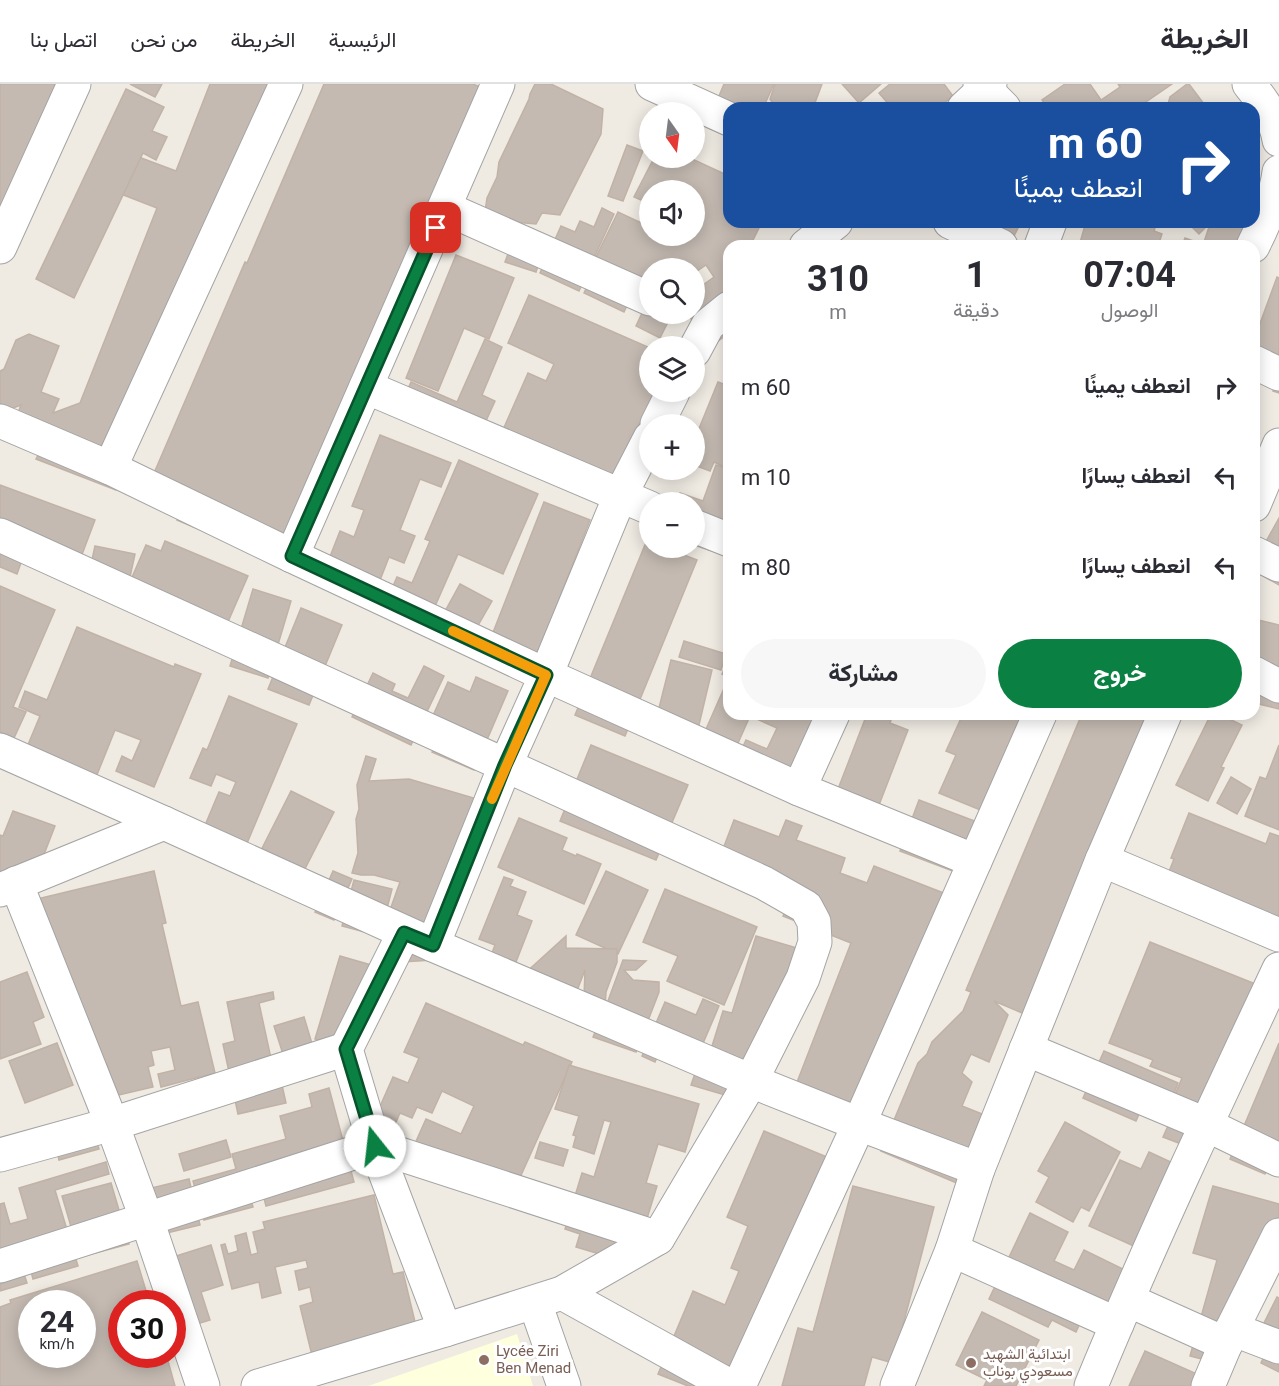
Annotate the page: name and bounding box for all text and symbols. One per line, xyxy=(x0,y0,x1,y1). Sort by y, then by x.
text: الخريطة xyxy=(1160,22,1249,55)
text: اتصل بنا xyxy=(30,28,97,52)
text: من نحن xyxy=(130,28,197,52)
text: الخريطة xyxy=(230,28,295,52)
text: الرئيسية xyxy=(328,28,396,52)
north arrow xyxy=(639,102,705,168)
map controls xyxy=(639,102,705,558)
text: 60 m xyxy=(1048,119,1143,168)
icon: right xyxy=(1164,126,1242,204)
text: انعطف يمينًا xyxy=(1014,172,1143,204)
button: sound xyxy=(639,180,705,246)
pin xyxy=(410,202,461,253)
icon: arrive xyxy=(419,211,452,244)
text: 1 xyxy=(966,254,986,296)
text: 07:04 xyxy=(1083,254,1176,296)
button: search xyxy=(639,258,705,324)
text: 310 xyxy=(807,258,869,300)
text: دقيقة xyxy=(953,298,999,322)
text: الوصول xyxy=(1101,298,1158,322)
text: m xyxy=(829,300,847,324)
button: layers xyxy=(639,336,705,402)
icon: right xyxy=(1209,371,1242,404)
text: انعطف يمينًا xyxy=(1084,373,1191,398)
text: 60 m xyxy=(741,375,791,400)
button: + xyxy=(639,414,705,480)
icon: left xyxy=(1209,461,1242,494)
text: انعطف يسارًا xyxy=(1081,463,1191,488)
text: 10 m xyxy=(741,465,791,490)
button: − xyxy=(639,492,705,558)
icon: left xyxy=(1209,551,1242,584)
text: انعطف يسارًا xyxy=(1081,553,1191,578)
text: 80 m xyxy=(741,555,791,580)
button: مشاركة xyxy=(741,639,986,708)
button: خروج xyxy=(998,639,1242,708)
position arrow xyxy=(343,1114,407,1178)
speed limit sign: 30 xyxy=(108,1290,186,1368)
text: 24 xyxy=(40,1304,74,1339)
text: km/h xyxy=(39,1335,75,1353)
place label: Lycée Ziri Ben Menad xyxy=(496,1342,571,1377)
place label: ابتدائية الشهيد مسعودي بوناب xyxy=(983,1345,1073,1384)
marker: Lycée Ziri Ben Menad xyxy=(477,1353,491,1367)
marker: ابتدائية الشهيد مسعودي بوناب xyxy=(964,1356,978,1370)

